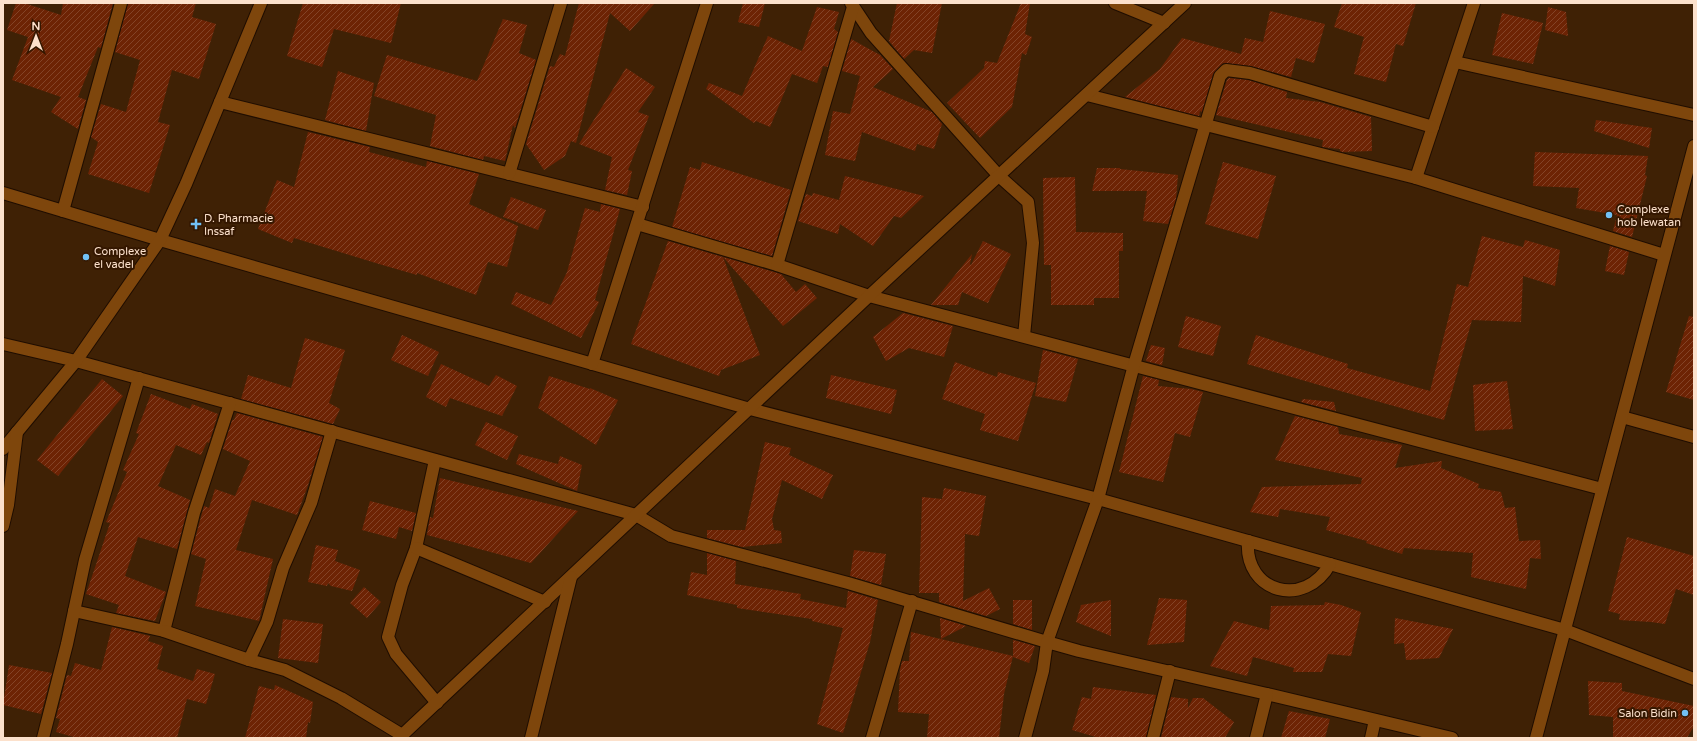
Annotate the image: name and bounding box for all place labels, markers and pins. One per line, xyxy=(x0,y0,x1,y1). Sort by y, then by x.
place label: Complexe hob lewatan xyxy=(1617,203,1681,229)
marker: Complexe hob lewatan xyxy=(1604,210,1614,220)
place label: D. Pharmacie Inssaf xyxy=(204,212,273,238)
marker: D. Pharmacie Inssaf xyxy=(191,219,201,229)
place label: Complexe el vadel xyxy=(94,245,146,271)
marker: Complexe el vadel xyxy=(81,252,91,262)
place label: Salon Bidin xyxy=(1618,707,1677,720)
marker: Salon Bidin xyxy=(1680,708,1690,718)

